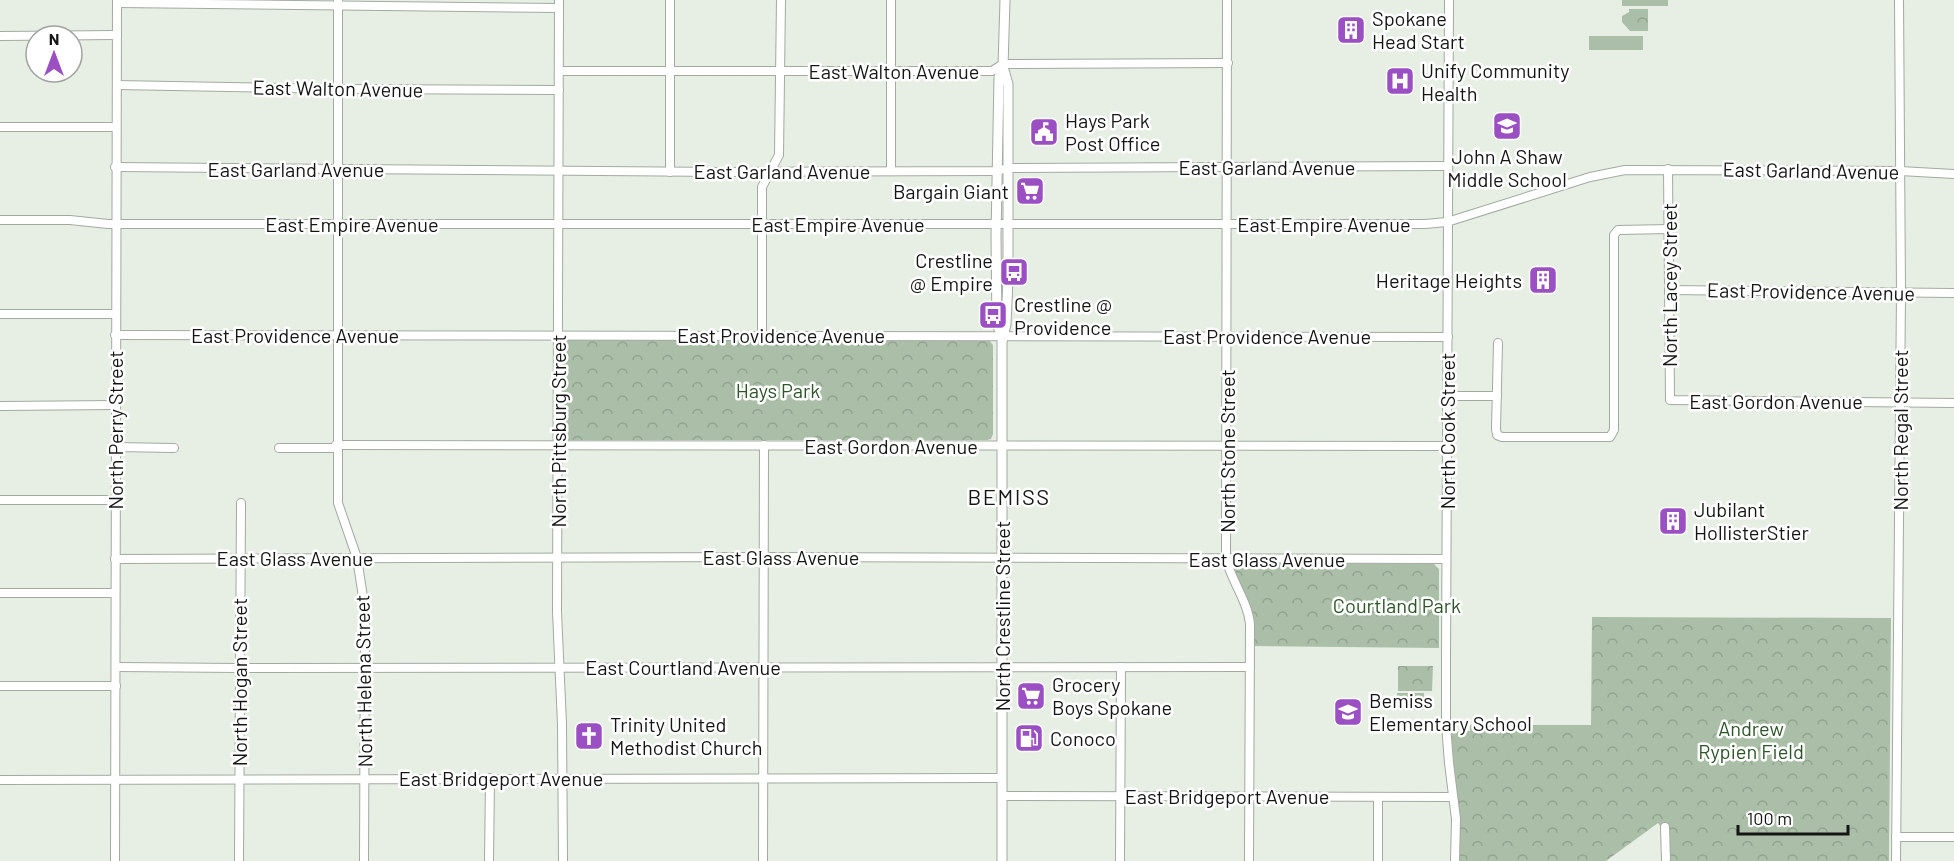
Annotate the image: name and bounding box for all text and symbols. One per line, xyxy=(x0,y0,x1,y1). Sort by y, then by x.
place label: Spokane Head Start xyxy=(1372,6,1465,53)
building icon: Spokane Head Start xyxy=(1335,14,1367,46)
north arrow xyxy=(24,24,84,84)
text: N xyxy=(49,29,59,48)
place label: Unify Community Health xyxy=(1421,58,1569,105)
street label: East Walton Avenue xyxy=(809,59,979,83)
hospital icon: Unify Community Health xyxy=(1384,65,1416,97)
street label: East Walton Avenue xyxy=(252,75,424,101)
place label: Hays Park Post Office xyxy=(1065,108,1160,155)
school or university icon: John A Shaw Middle School xyxy=(1491,110,1523,142)
public building icon: Hays Park Post Office xyxy=(1028,116,1060,148)
place label: John A Shaw Middle School xyxy=(1447,144,1567,191)
street label: East Garland Avenue xyxy=(1179,155,1355,179)
street label: East Garland Avenue xyxy=(1722,156,1900,184)
street label: East Garland Avenue xyxy=(208,157,384,181)
street label: East Garland Avenue xyxy=(694,159,870,183)
supermarket icon: Bargain Giant xyxy=(1014,175,1046,207)
place label: Bargain Giant xyxy=(893,179,1009,203)
street label: North Lacey Street xyxy=(1657,203,1681,367)
street label: East Empire Avenue xyxy=(265,212,439,236)
street label: East Empire Avenue xyxy=(751,212,925,236)
street label: East Empire Avenue xyxy=(1237,212,1411,236)
place label: Crestline @ Empire xyxy=(910,248,993,295)
bus stop icon: Crestline @ Empire xyxy=(998,256,1030,288)
building icon: Heritage Heights xyxy=(1527,264,1559,296)
place label: Heritage Heights xyxy=(1376,268,1522,292)
street label: East Providence Avenue xyxy=(1707,277,1915,305)
place label: Crestline @ Providence xyxy=(1014,292,1112,339)
bus stop icon: Crestline @ Providence xyxy=(977,299,1009,331)
street label: East Providence Avenue xyxy=(191,323,399,347)
street label: East Providence Avenue xyxy=(677,323,885,347)
street label: East Providence Avenue xyxy=(1163,324,1371,348)
street label: North Pittsburg Street xyxy=(546,334,570,528)
street label: North Perry Street xyxy=(103,350,127,510)
street label: North Regal Street xyxy=(1888,350,1912,511)
street label: North Cook Street xyxy=(1435,353,1459,509)
street label: North Stone Street xyxy=(1215,369,1239,533)
park label: Hays Park xyxy=(736,378,820,402)
street label: East Gordon Avenue xyxy=(1689,389,1863,413)
street label: East Gordon Avenue xyxy=(804,434,978,458)
district label: BEMISS xyxy=(967,483,1051,509)
place label: Jubilant HollisterStier xyxy=(1694,497,1809,544)
building icon: Jubilant HollisterStier xyxy=(1657,505,1689,537)
street label: North Crestline Street xyxy=(990,521,1014,711)
street label: East Glass Avenue xyxy=(703,545,859,569)
street label: East Glass Avenue xyxy=(217,546,373,570)
street label: East Glass Avenue xyxy=(1189,547,1345,571)
park label: Courtland Park xyxy=(1333,593,1461,617)
street label: North Helena Street xyxy=(349,594,377,768)
street label: North Hogan Street xyxy=(227,598,251,766)
street label: East Courtland Avenue xyxy=(585,655,781,679)
place label: Grocery Boys Spokane xyxy=(1052,672,1172,719)
supermarket icon: Grocery Boys Spokane xyxy=(1015,680,1047,712)
place label: Bemiss Elementary School xyxy=(1369,688,1532,735)
school or university icon: Bemiss Elementary School xyxy=(1332,696,1364,728)
place label: Trinity United Methodist Church xyxy=(610,712,763,759)
park label: Andrew Rypien Field xyxy=(1698,716,1804,763)
church icon: Trinity United Methodist Church xyxy=(573,720,605,752)
fuel station icon: Conoco xyxy=(1013,722,1045,754)
place label: Conoco xyxy=(1050,726,1116,750)
street label: East Bridgeport Avenue xyxy=(399,766,603,790)
street label: East Bridgeport Avenue xyxy=(1125,784,1329,808)
scale bar xyxy=(1738,798,1848,836)
text: 100 m xyxy=(1747,807,1792,829)

